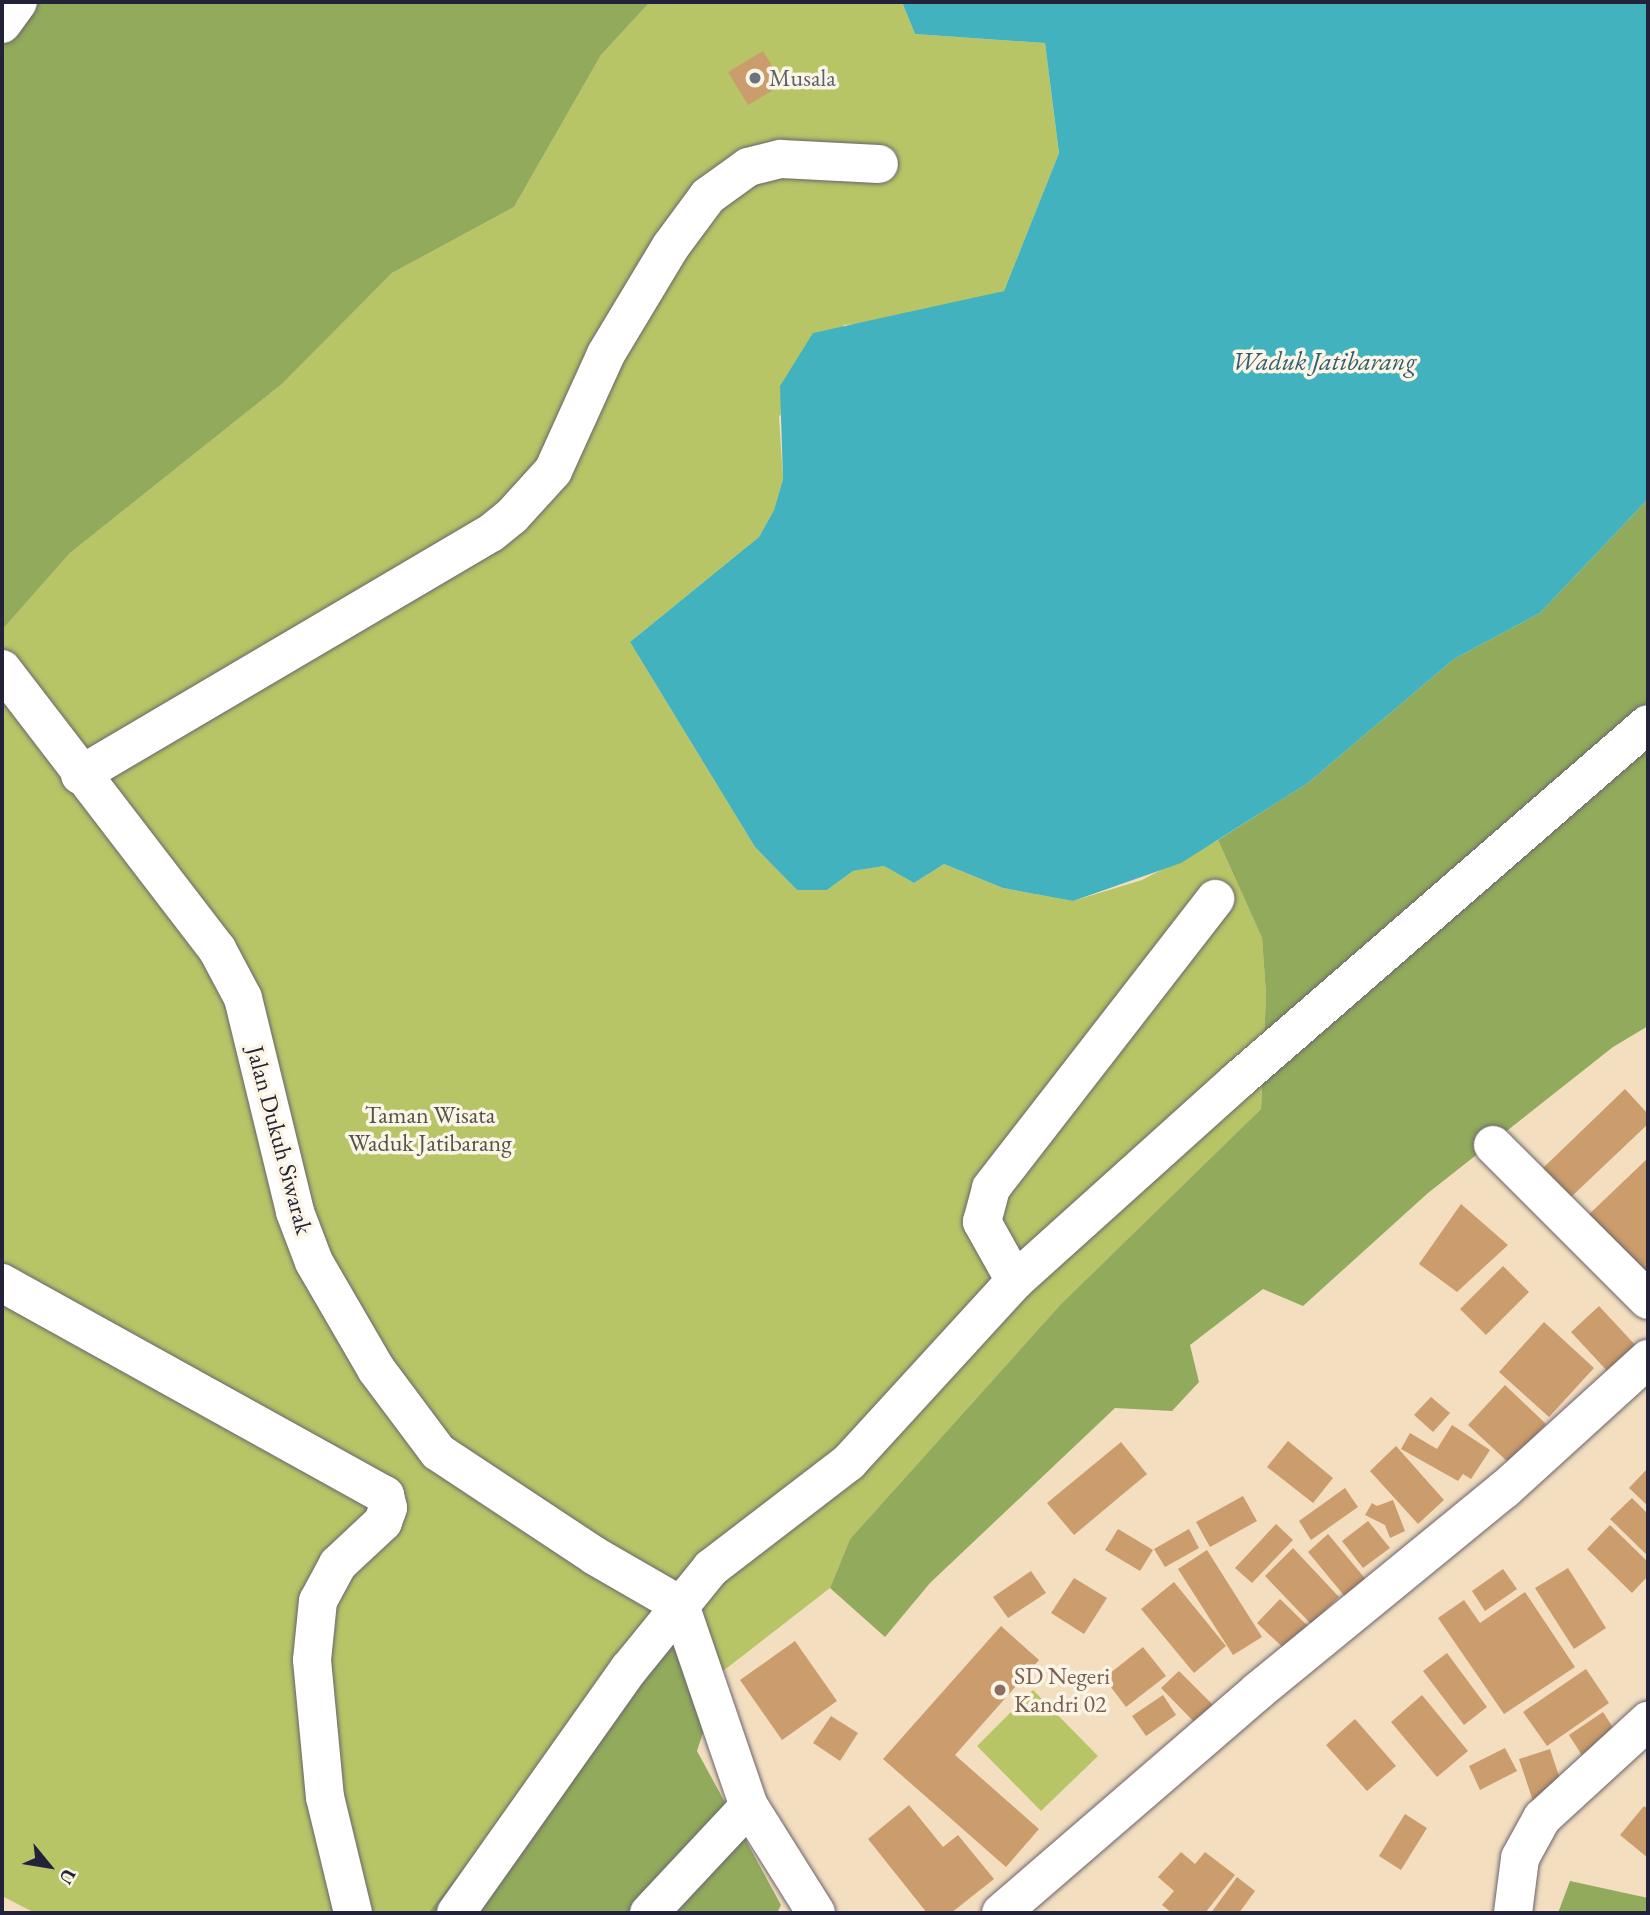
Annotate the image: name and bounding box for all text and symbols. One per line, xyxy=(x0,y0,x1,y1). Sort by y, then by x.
place label: Musala xyxy=(769,64,836,92)
marker: Musala xyxy=(747,70,763,86)
water label: Waduk Jatibarang xyxy=(1232,346,1416,378)
street label: Jalan Dukuh Siwarak xyxy=(241,1043,319,1237)
park label: Taman Wisata Waduk Jatibarang xyxy=(348,1101,512,1157)
place label: SD Negeri Kandri 02 xyxy=(1014,1662,1110,1718)
marker: SD Negeri Kandri 02 xyxy=(992,1682,1008,1698)
north arrow xyxy=(14,1831,84,1901)
text: U xyxy=(53,1864,82,1889)

